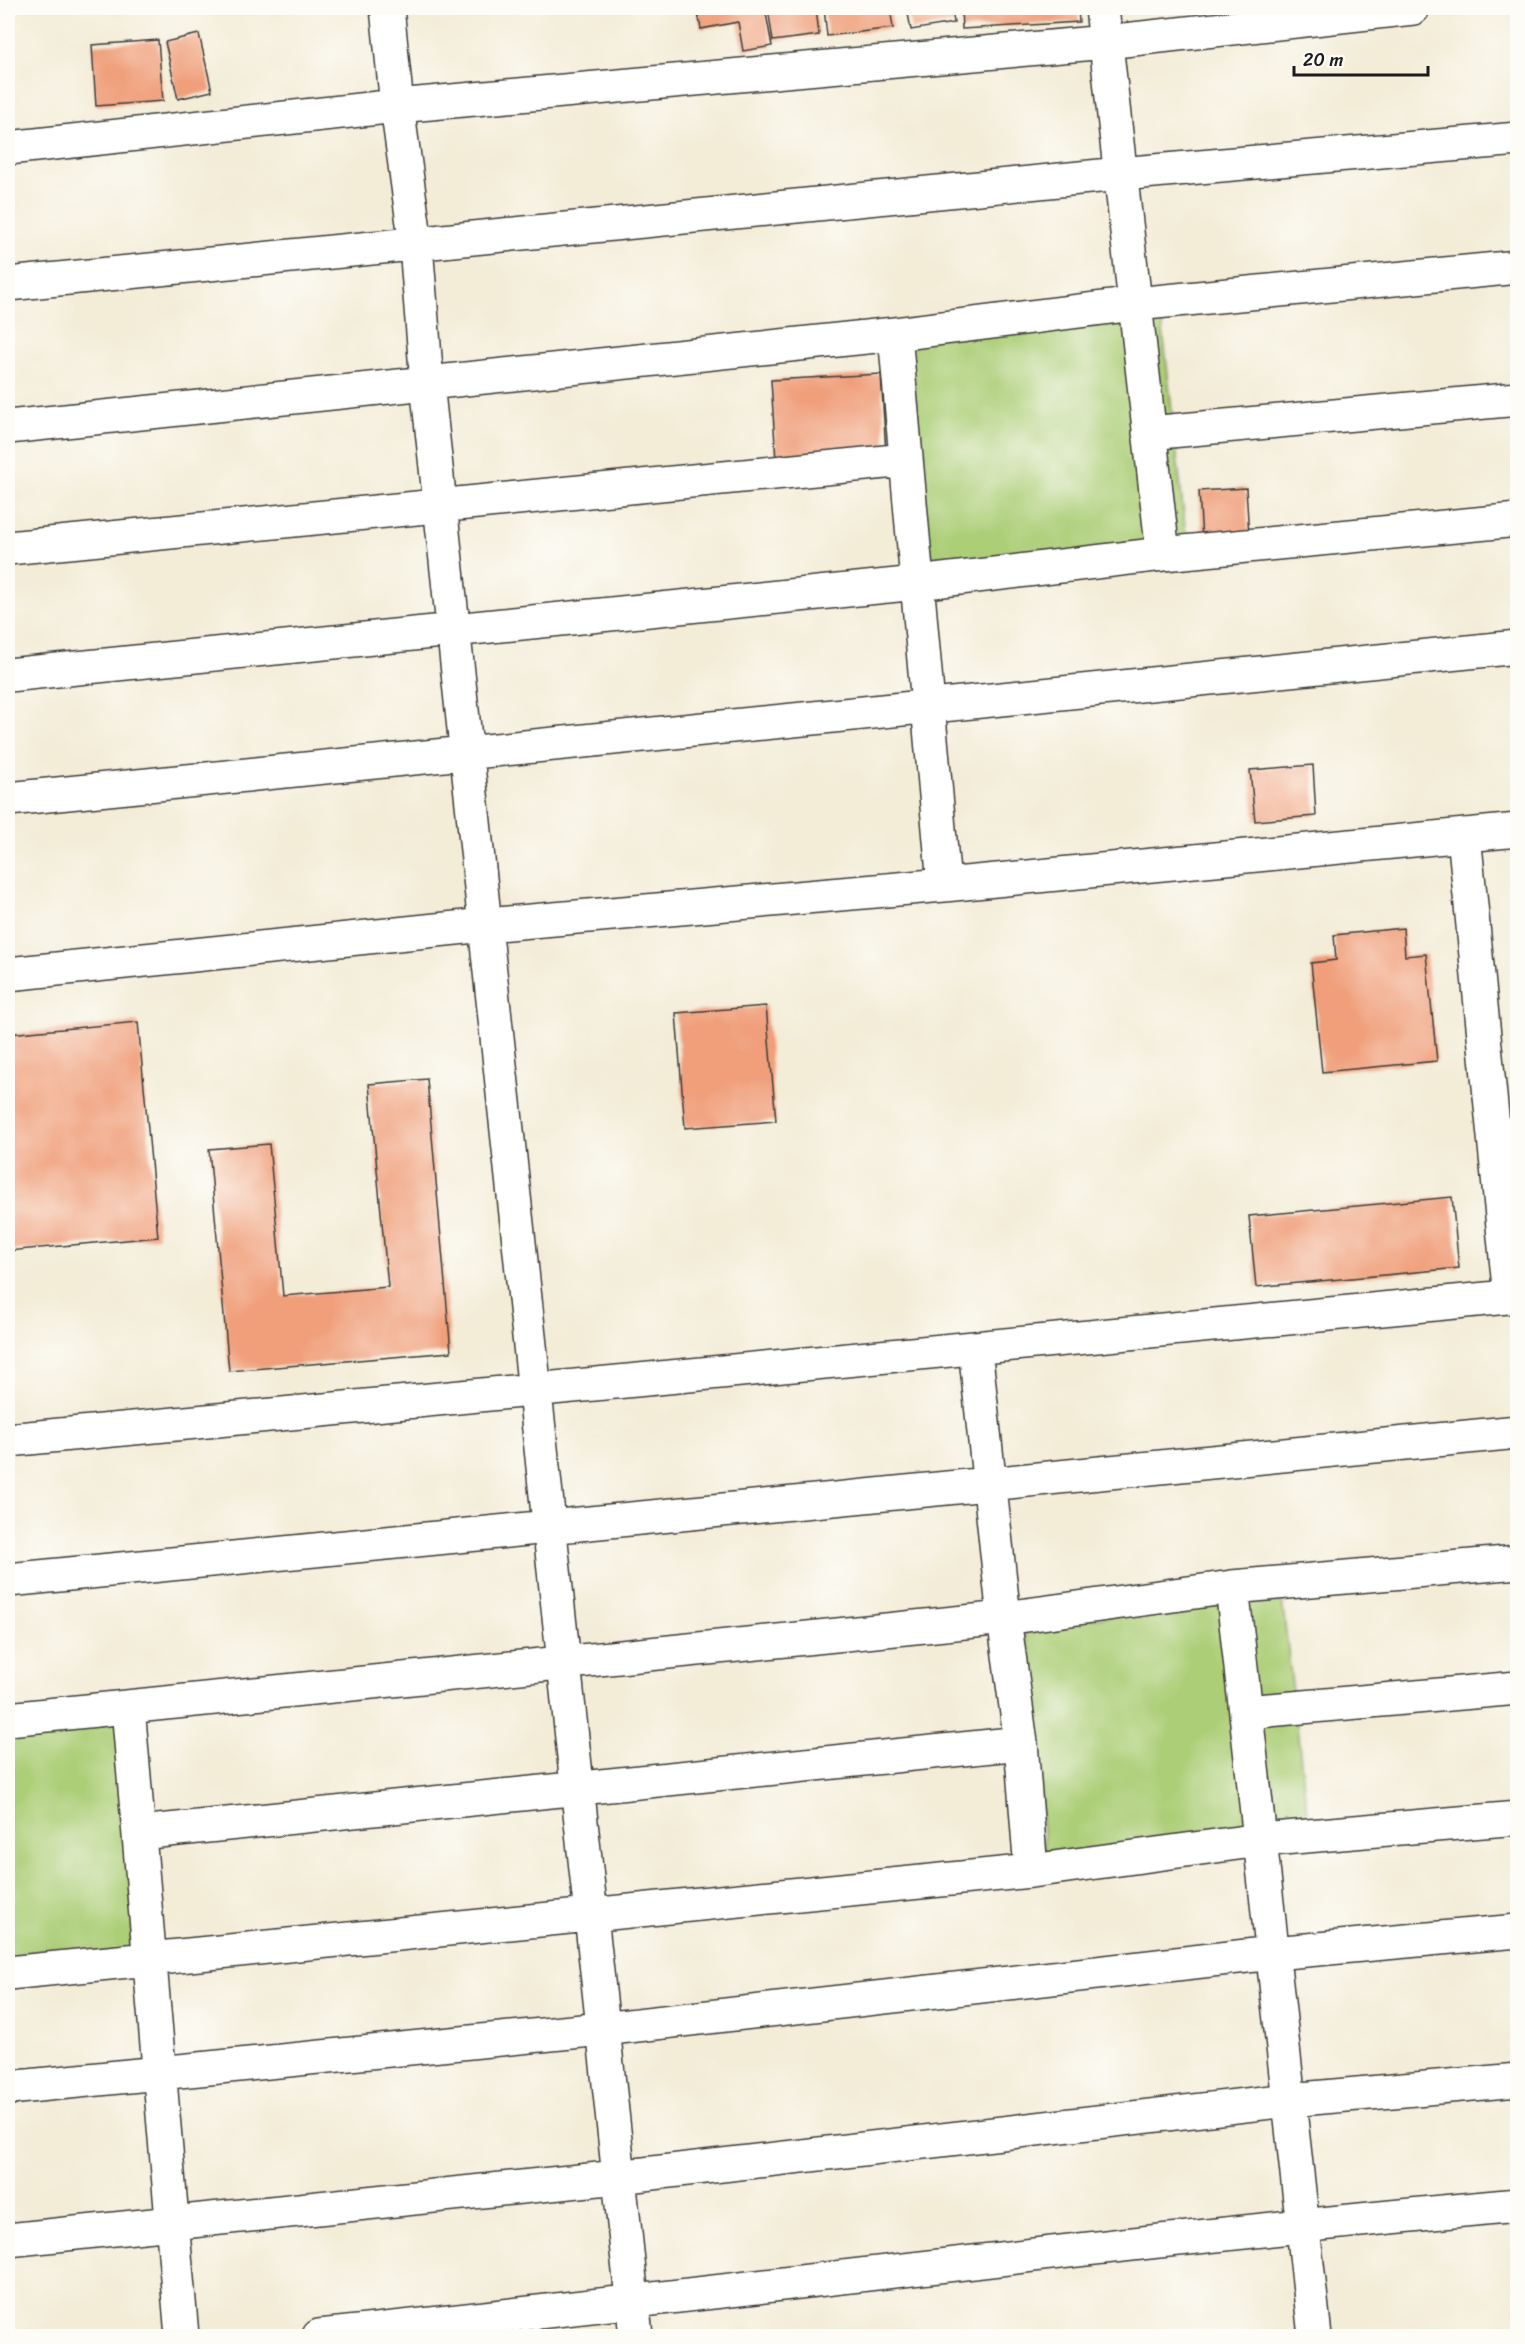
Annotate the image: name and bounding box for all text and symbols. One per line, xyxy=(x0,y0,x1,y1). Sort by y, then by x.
scale bar xyxy=(1294,39,1428,77)
text: 20 m xyxy=(1303,44,1343,76)

